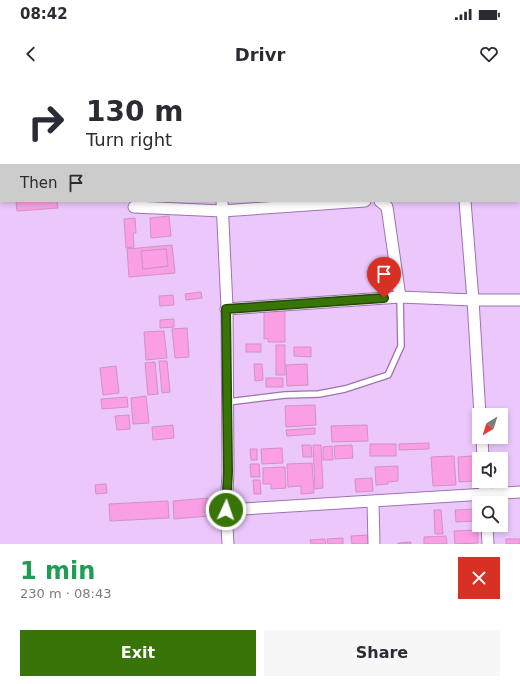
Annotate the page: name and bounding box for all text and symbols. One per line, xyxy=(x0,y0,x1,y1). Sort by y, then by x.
text: 08:42 xyxy=(20,5,68,23)
icon: back xyxy=(20,43,42,65)
icon: heart xyxy=(478,43,500,65)
text: Drivr xyxy=(235,44,285,65)
text: 130 m xyxy=(86,95,183,128)
icon: right xyxy=(20,96,72,148)
text: Turn right xyxy=(86,129,172,150)
icon: arrive xyxy=(65,172,87,194)
text: Then xyxy=(20,174,57,192)
pin xyxy=(367,257,401,298)
icon: arrive xyxy=(373,263,395,285)
north arrow xyxy=(472,408,508,444)
map controls xyxy=(472,408,508,532)
button: sound xyxy=(472,452,508,488)
position arrow xyxy=(205,489,247,531)
button: search xyxy=(472,496,508,532)
text: 1 min xyxy=(20,557,95,585)
button: close xyxy=(458,557,500,599)
text: 230 m · 08:43 xyxy=(20,586,111,601)
button: Exit xyxy=(20,630,256,676)
button: Share xyxy=(264,630,500,676)

